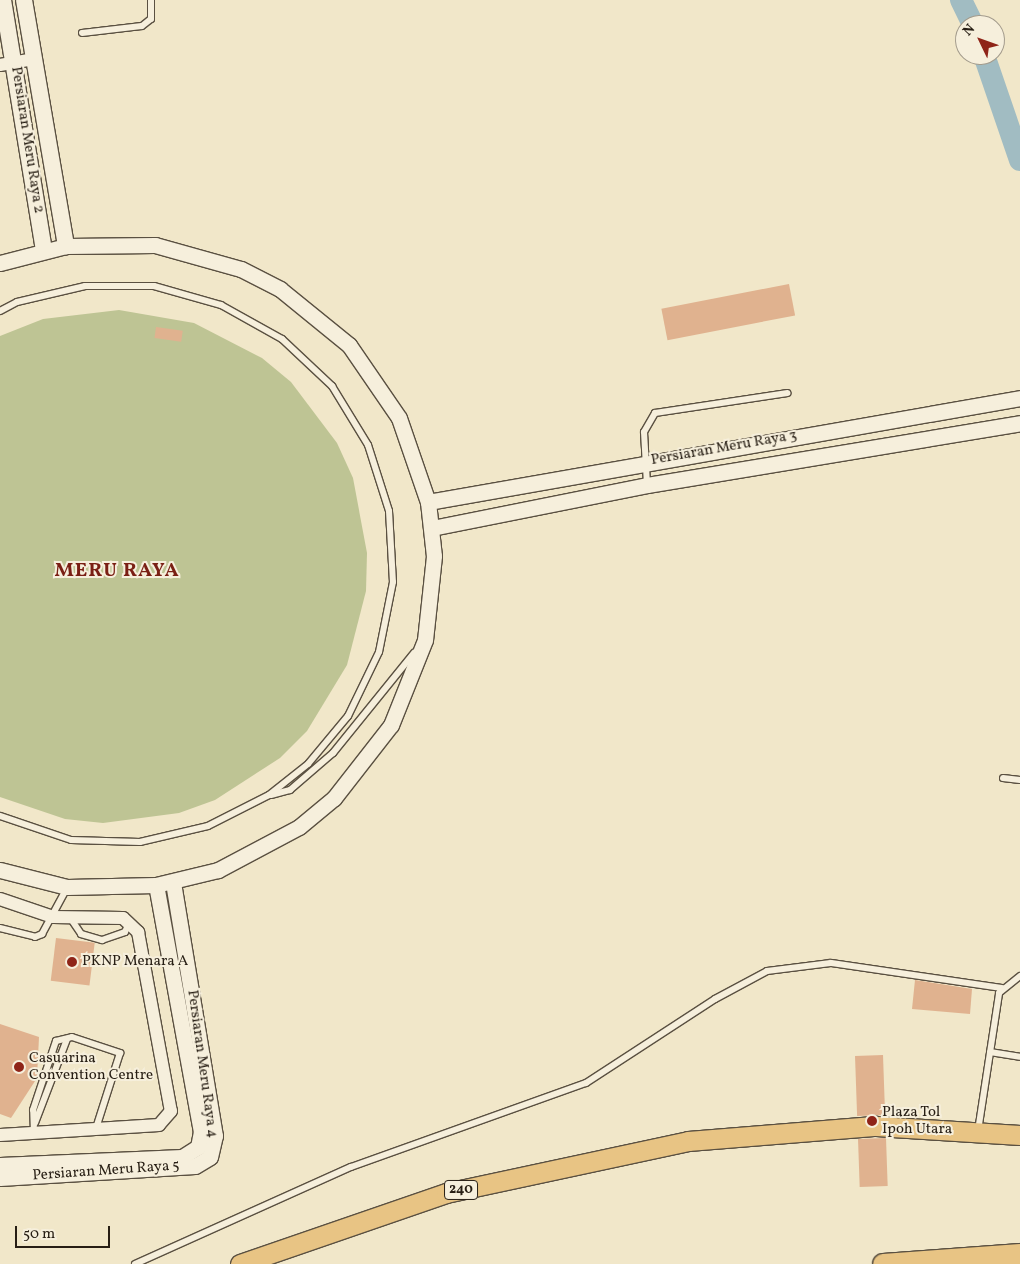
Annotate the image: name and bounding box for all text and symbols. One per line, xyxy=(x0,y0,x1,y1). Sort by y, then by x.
north arrow xyxy=(955,15,1005,65)
text: N xyxy=(959,20,980,40)
street label: Persiaran Meru Raya 2 xyxy=(7,65,47,215)
street label: Persiaran Meru Raya 3 xyxy=(650,426,798,470)
district label: MERU RAYA xyxy=(53,559,181,583)
place label: PKNP Menara A xyxy=(82,953,188,971)
marker: PKNP Menara A xyxy=(66,956,78,968)
street label: Persiaran Meru Raya 4 xyxy=(183,989,221,1139)
place label: Casuarina Convention Centre xyxy=(29,1049,153,1084)
marker: Casuarina Convention Centre xyxy=(13,1061,25,1073)
place label: Plaza Tol Ipoh Utara xyxy=(882,1103,952,1138)
marker: Plaza Tol Ipoh Utara xyxy=(866,1115,878,1127)
street label: Persiaran Meru Raya 5 xyxy=(32,1157,180,1185)
road number: 240 xyxy=(444,1178,478,1202)
scale bar xyxy=(18,1216,112,1248)
text: 50 m xyxy=(23,1224,55,1245)

